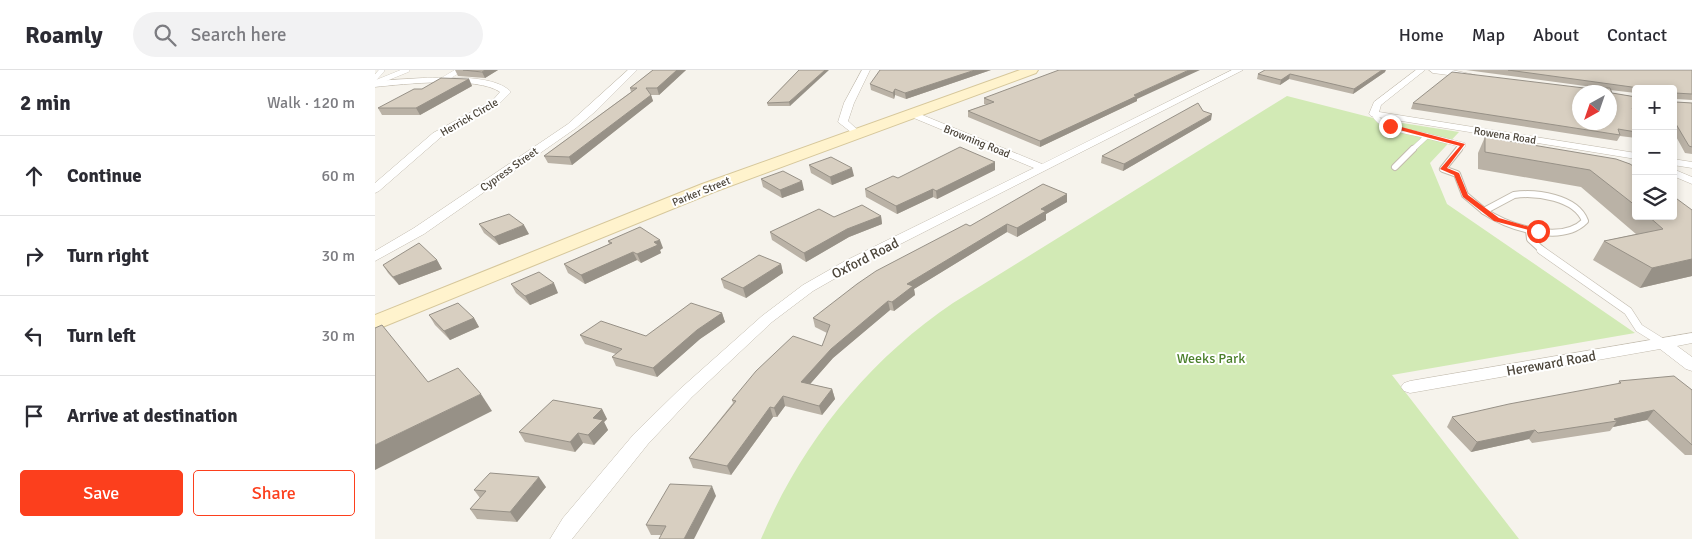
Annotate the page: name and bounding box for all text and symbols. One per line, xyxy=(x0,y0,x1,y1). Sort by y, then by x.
search box xyxy=(133,12,483,57)
text: Roamly xyxy=(25,20,103,50)
icon: search xyxy=(151,21,179,49)
text: Search here xyxy=(191,23,287,47)
text: Home xyxy=(1399,24,1444,46)
text: Map xyxy=(1472,24,1505,46)
text: About xyxy=(1533,24,1579,46)
text: Contact xyxy=(1607,24,1667,46)
north arrow xyxy=(1572,85,1617,130)
map controls xyxy=(1632,85,1677,220)
button: + xyxy=(1632,85,1677,130)
text: 2 min xyxy=(20,90,71,116)
text: Walk · 120 m xyxy=(267,93,355,113)
street label: Herrick Circle xyxy=(438,96,500,139)
route end xyxy=(1379,115,1402,138)
street label: Browning Road xyxy=(942,122,1012,161)
street label: Rowena Road xyxy=(1473,124,1537,147)
button: − xyxy=(1632,130,1677,175)
street label: Cypress Street xyxy=(478,145,541,194)
icon: ahead xyxy=(20,162,48,190)
text: Continue xyxy=(67,164,142,188)
text: 60 m xyxy=(321,166,355,186)
street label: Parker Street xyxy=(670,174,732,209)
button: layers xyxy=(1632,175,1677,220)
route start xyxy=(1527,220,1550,243)
street label: Oxford Road xyxy=(829,234,902,283)
icon: right xyxy=(20,242,48,270)
text: Turn right xyxy=(67,244,149,268)
text: 30 m xyxy=(321,246,355,266)
icon: left xyxy=(20,322,48,350)
text: Turn left xyxy=(67,324,136,348)
text: 30 m xyxy=(321,326,355,346)
street label: Hereward Road xyxy=(1505,347,1597,380)
park label: Weeks Park xyxy=(1177,350,1245,367)
icon: arrive xyxy=(20,402,48,430)
text: Arrive at destination xyxy=(67,404,238,428)
button: Save xyxy=(20,470,183,516)
button: Share xyxy=(193,470,355,516)

